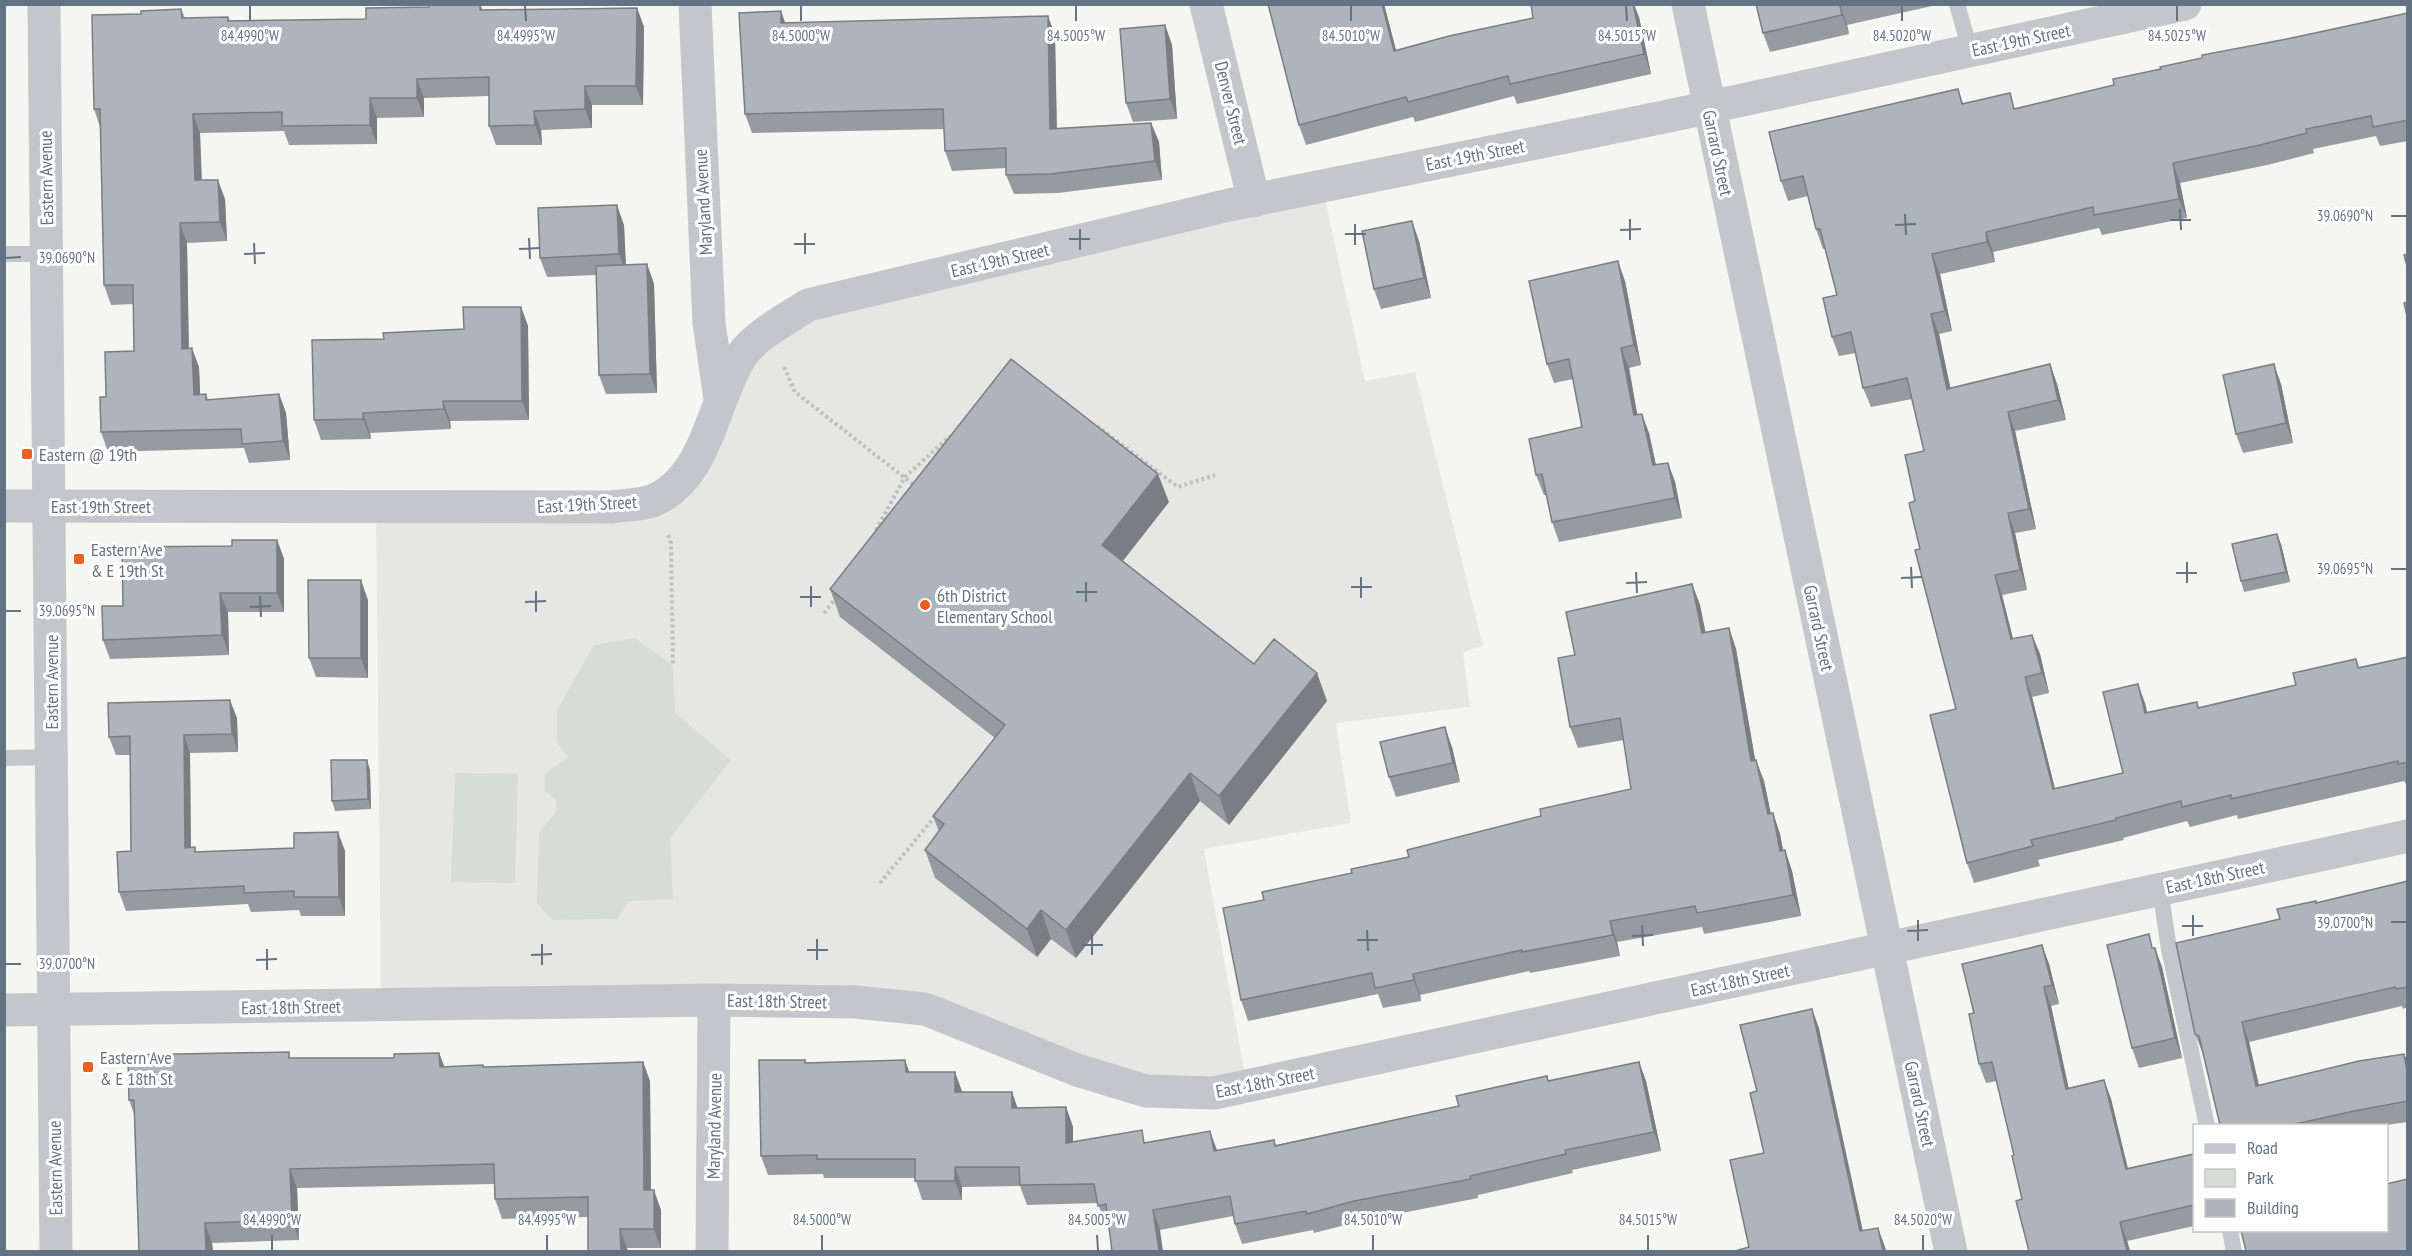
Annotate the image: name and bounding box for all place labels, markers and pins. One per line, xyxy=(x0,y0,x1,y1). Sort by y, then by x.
place label: Eastern @ 19th xyxy=(39,443,137,466)
marker: Eastern @ 19th xyxy=(20,447,34,461)
place label: Eastern Ave & E 19th St xyxy=(91,538,164,582)
marker: Eastern Ave & E 19th St xyxy=(72,552,86,566)
place label: 6th District Elementary School xyxy=(937,584,1053,628)
marker: 6th District Elementary School xyxy=(918,598,932,612)
place label: Eastern Ave & E 18th St xyxy=(100,1046,173,1090)
marker: Eastern Ave & E 18th St xyxy=(81,1060,95,1074)

